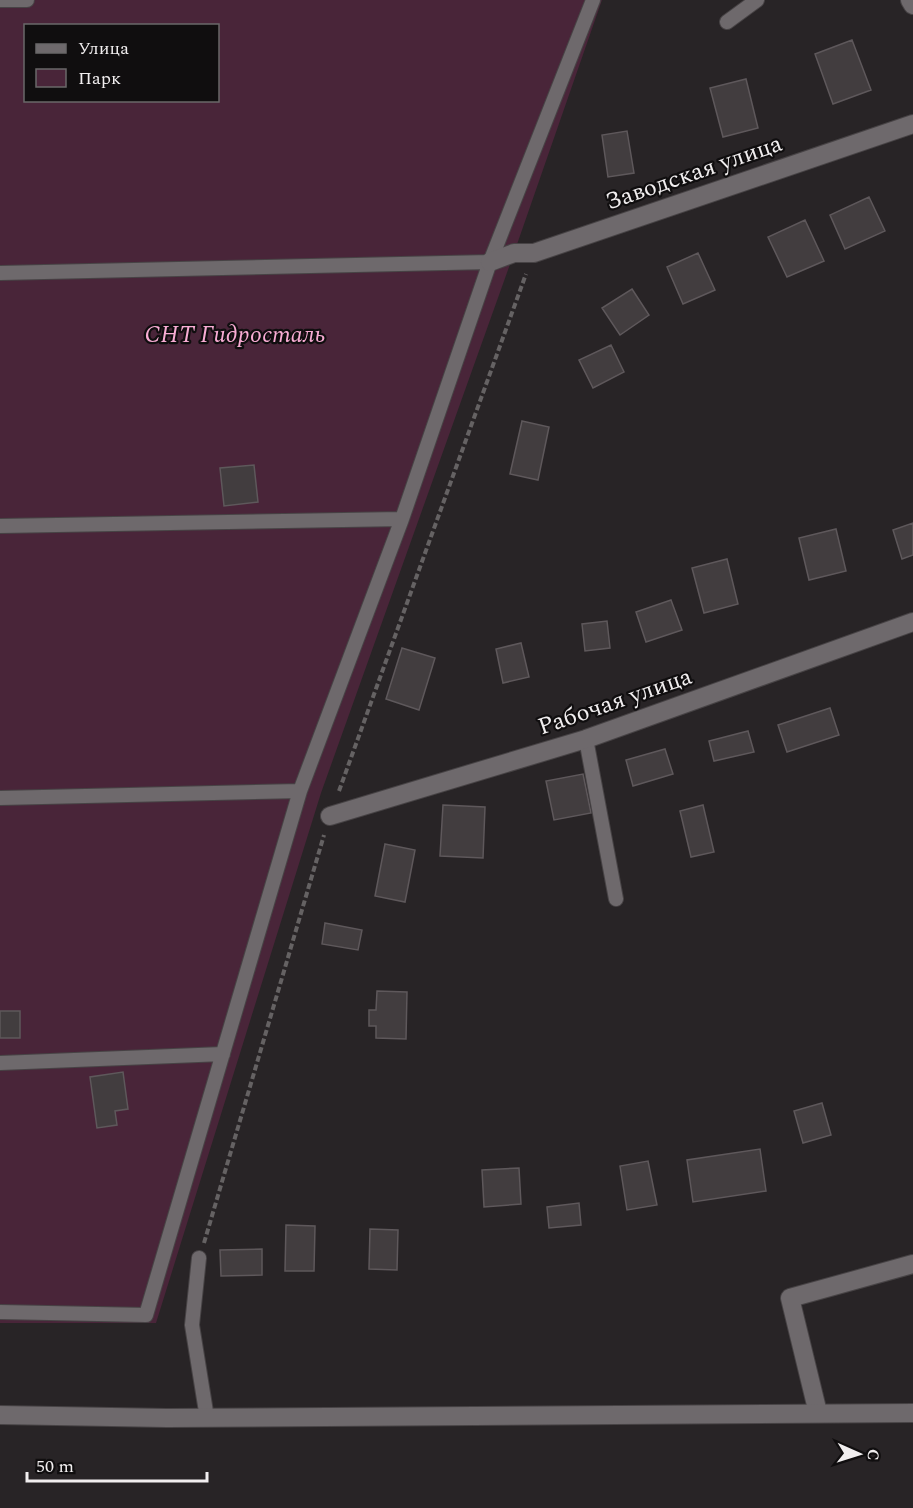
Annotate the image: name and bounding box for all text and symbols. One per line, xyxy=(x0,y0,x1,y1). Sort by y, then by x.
legend xyxy=(24,24,219,102)
text: Улица xyxy=(78,35,129,62)
text: Парк xyxy=(78,65,121,92)
street label: Заводская улица xyxy=(601,126,788,220)
park label: СНТ Гидросталь xyxy=(145,317,325,353)
street label: Рабочая улица xyxy=(533,659,697,745)
north arrow xyxy=(829,1424,889,1484)
scale bar xyxy=(27,1445,207,1483)
text: С xyxy=(861,1448,885,1461)
text: 50 m xyxy=(36,1453,74,1480)

